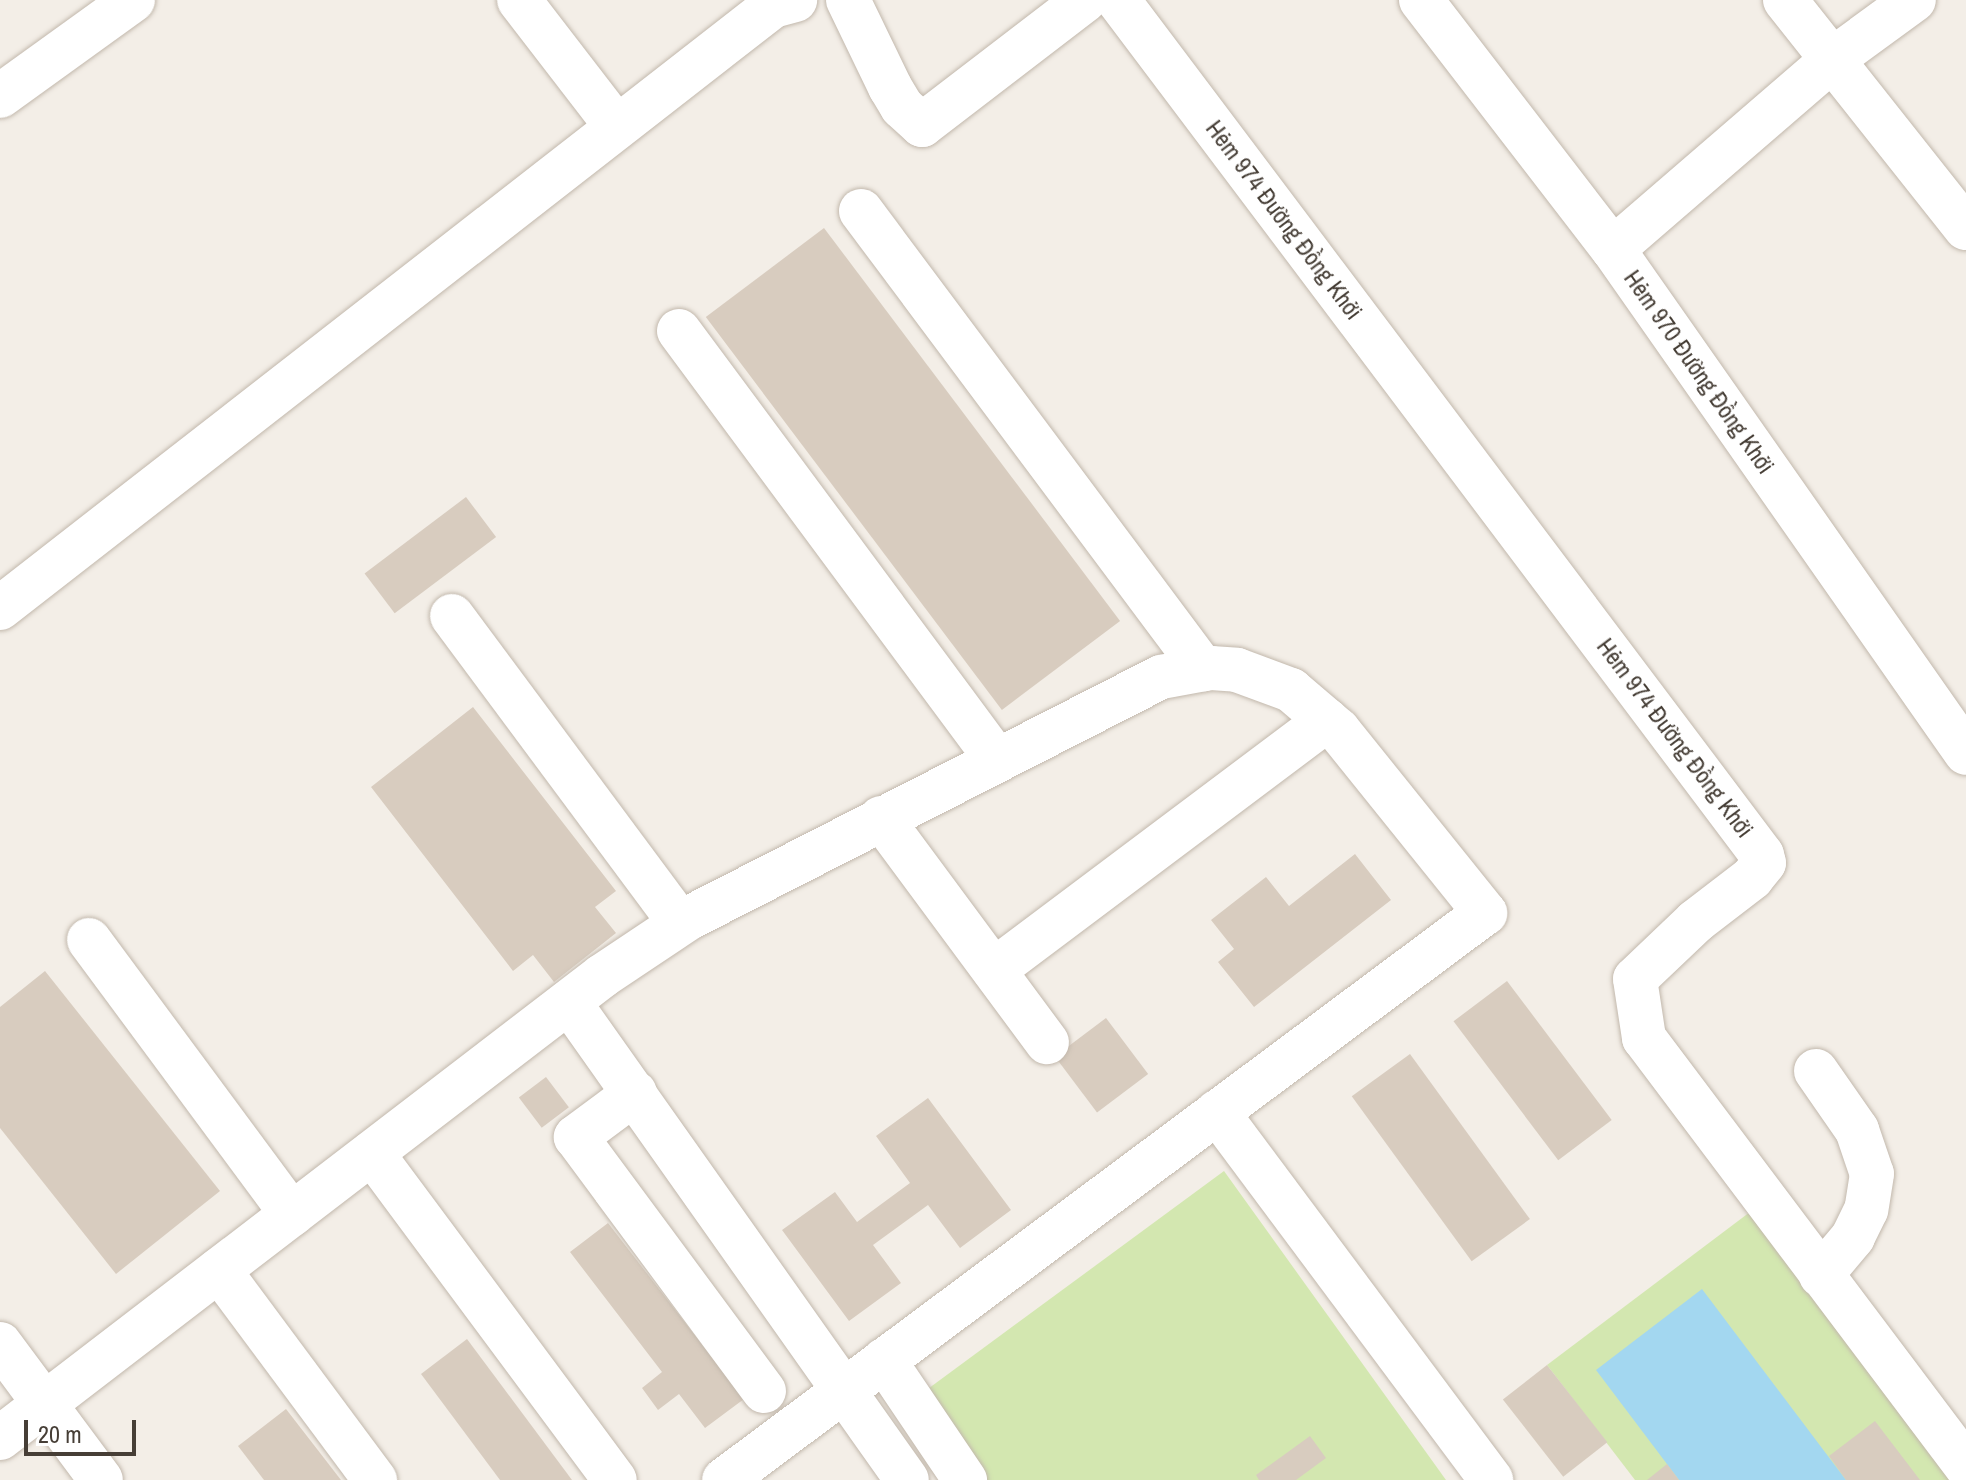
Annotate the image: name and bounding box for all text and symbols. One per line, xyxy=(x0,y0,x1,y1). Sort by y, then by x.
street label: Hẻm 974 Đường Đồng Khởi xyxy=(1200,115,1368,325)
street label: Hẻm 970 Đường Đồng Khởi xyxy=(1618,265,1780,479)
street label: Hẻm 974 Đường Đồng Khởi xyxy=(1591,633,1759,843)
scale bar xyxy=(28,1404,140,1454)
text: 20 m xyxy=(38,1418,82,1450)

